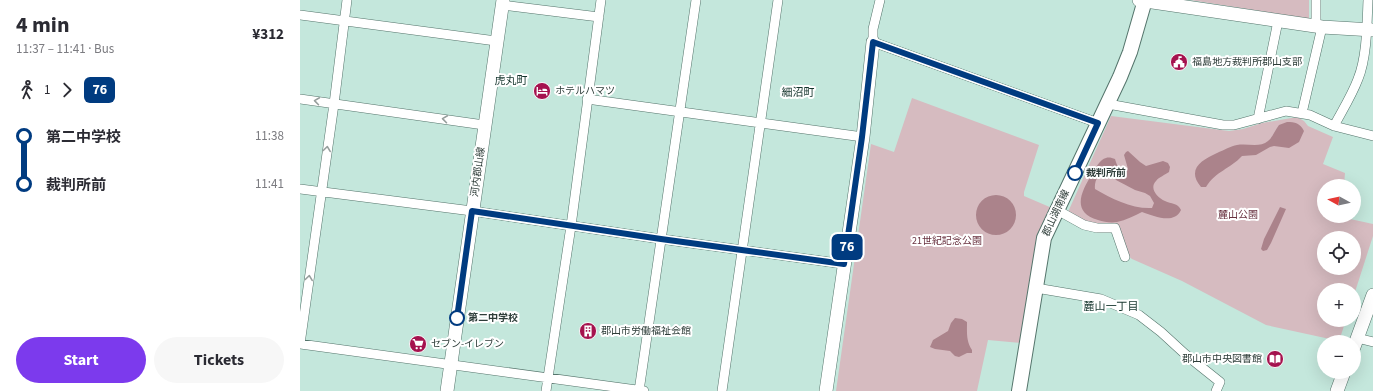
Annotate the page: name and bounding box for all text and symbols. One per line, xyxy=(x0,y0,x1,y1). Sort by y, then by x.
text: 4 min xyxy=(16,9,70,41)
text: ¥312 xyxy=(252,24,284,45)
text: 11:37 – 11:41 · Bus xyxy=(16,40,114,58)
public building icon: 福島地方裁判所郡山支部 xyxy=(1169,52,1189,72)
place label: 福島地方裁判所郡山支部 xyxy=(1192,55,1302,69)
district label: 虎丸町 xyxy=(495,73,528,88)
icon: walk xyxy=(16,79,38,101)
icon: forward xyxy=(56,79,78,101)
text: 76 xyxy=(92,80,107,100)
text: 1 xyxy=(44,81,50,99)
hotel icon: ホテルハマツ xyxy=(532,81,552,101)
place label: ホテルハマツ xyxy=(555,84,615,98)
district label: 細沼町 xyxy=(782,85,815,100)
one-way arrow xyxy=(314,97,320,106)
one-way arrow xyxy=(442,115,448,124)
text: 第二中学校 xyxy=(46,127,121,148)
text: 11:38 xyxy=(255,127,284,145)
one-way arrow xyxy=(322,146,331,152)
street label: 河内郡山線 xyxy=(468,146,488,198)
marker: 裁判所前 xyxy=(1067,165,1083,181)
place label: 裁判所前 xyxy=(1086,166,1126,180)
text: 裁判所前 xyxy=(46,175,106,196)
text: 11:41 xyxy=(255,175,284,193)
north arrow xyxy=(1317,179,1361,223)
map controls xyxy=(1317,179,1361,379)
street label: 郡山湖南線 xyxy=(1039,187,1073,239)
park label: 麓山公園 xyxy=(1218,208,1258,222)
button: locate xyxy=(1317,231,1361,275)
line badge: 76 xyxy=(829,234,865,260)
park label: 21世紀記念公園 xyxy=(912,234,982,248)
text: 76 xyxy=(840,237,854,257)
one-way arrow xyxy=(304,275,313,281)
button: + xyxy=(1317,283,1361,327)
district label: 麓山一丁目 xyxy=(1084,299,1139,314)
marker: 第二中学校 xyxy=(449,310,465,326)
place label: 第二中学校 xyxy=(468,311,518,325)
building icon: 郡山市労働福祉会館 xyxy=(578,321,598,341)
place label: 郡山市労働福祉会館 xyxy=(601,324,691,338)
supermarket icon: セブン-イレブン xyxy=(408,334,428,354)
button: − xyxy=(1317,335,1361,379)
button: Start xyxy=(16,337,146,383)
button: Tickets xyxy=(154,337,284,383)
place label: セブン-イレブン xyxy=(431,337,504,351)
library icon: 郡山市中央図書館 xyxy=(1265,349,1285,369)
place label: 郡山市中央図書館 xyxy=(1182,352,1262,366)

